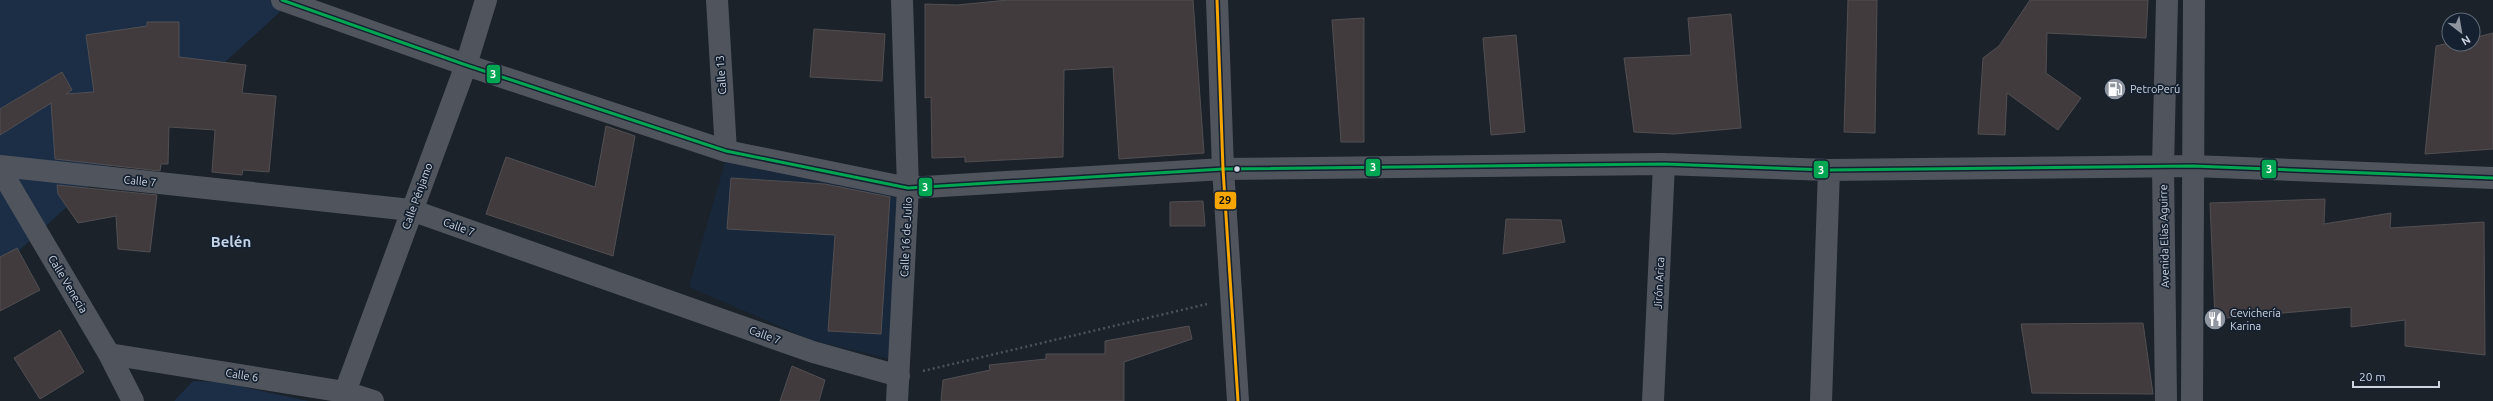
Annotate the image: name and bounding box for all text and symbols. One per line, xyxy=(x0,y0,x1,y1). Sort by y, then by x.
north arrow xyxy=(2441,12,2481,52)
text: N xyxy=(2460,33,2473,48)
street label: Calle 13 xyxy=(714,55,728,95)
line badge: 3 xyxy=(486,64,501,84)
text: 3 xyxy=(490,68,496,80)
fuel station icon: PetroPerú xyxy=(2102,76,2128,102)
place label: PetroPerú xyxy=(2130,83,2180,95)
line badge: 3 xyxy=(1365,158,1381,177)
line badge: 3 xyxy=(2261,159,2277,179)
line badge: 3 xyxy=(1813,160,1829,179)
street label: Calle Pénjamo xyxy=(399,161,435,231)
text: 3 xyxy=(1370,161,1376,173)
text: 3 xyxy=(2266,163,2272,175)
unlabelled marker xyxy=(1232,164,1242,174)
text: 3 xyxy=(1818,164,1824,176)
street label: Calle 7 xyxy=(123,173,157,189)
line badge: 3 xyxy=(918,177,933,197)
text: 3 xyxy=(922,181,928,193)
street label: Avenida Elías Aguirre xyxy=(2157,184,2171,288)
line badge: 29 xyxy=(1214,191,1237,210)
text: 29 xyxy=(1219,194,1231,206)
street label: Calle 16 de Julio xyxy=(898,197,914,277)
street label: Calle 7 xyxy=(441,216,477,238)
district label: Belén xyxy=(211,233,251,250)
street label: Calle Venecia xyxy=(46,253,90,315)
street label: Jirón Arica xyxy=(1652,257,1666,309)
restaurant icon: Cevichería Karina xyxy=(2202,306,2228,332)
place label: Cevichería Karina xyxy=(2230,307,2281,332)
street label: Calle 7 xyxy=(747,324,783,346)
scale bar xyxy=(2353,363,2439,389)
street label: Calle 6 xyxy=(225,366,259,384)
text: 20 m xyxy=(2359,370,2386,383)

